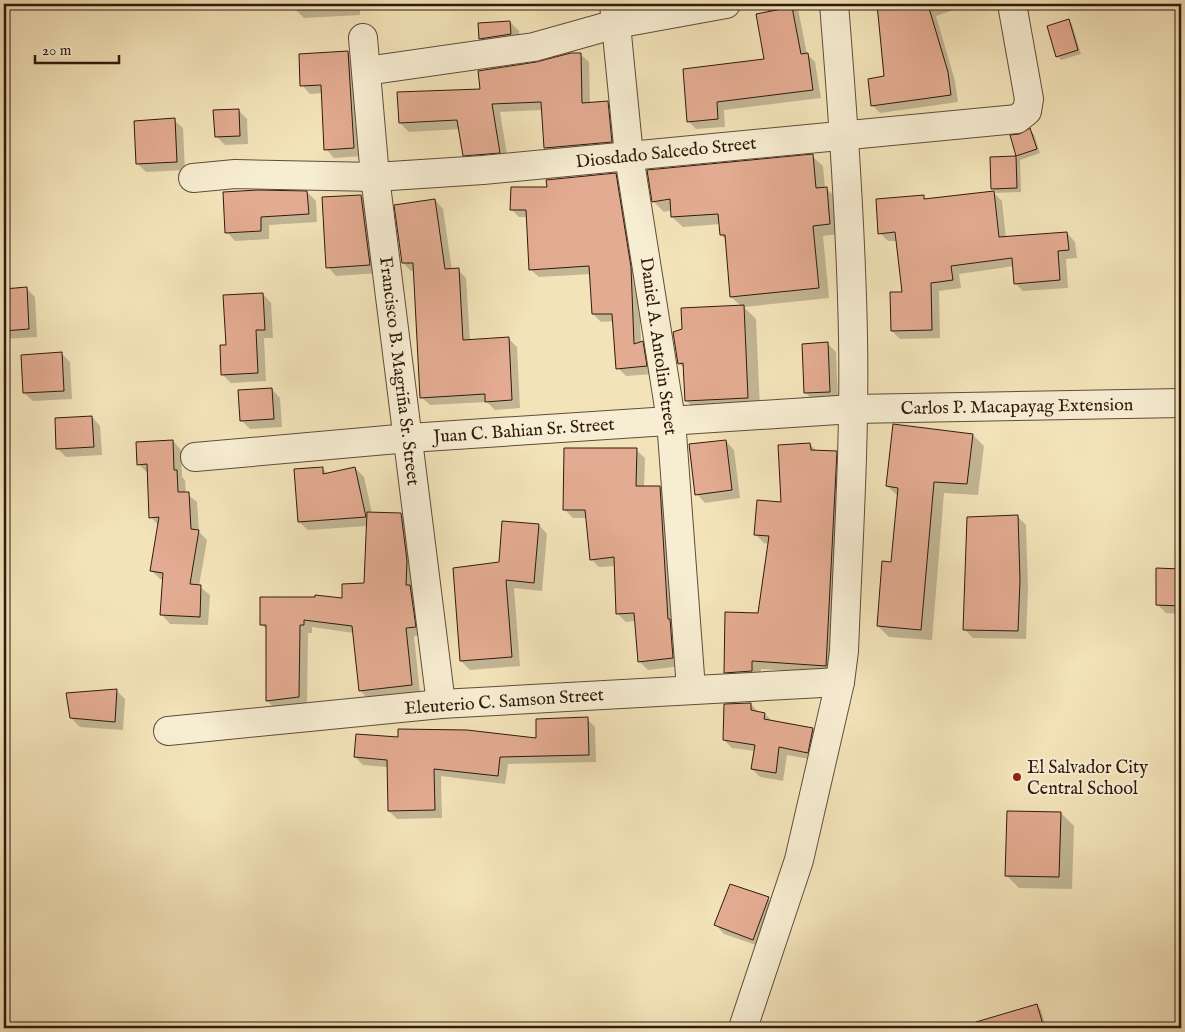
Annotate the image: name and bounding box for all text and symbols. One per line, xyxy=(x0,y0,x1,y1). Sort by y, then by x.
scale bar xyxy=(35,32,119,64)
text: 20 m xyxy=(42,41,72,60)
street label: Diosdado Salcedo Street xyxy=(575,133,758,174)
street label: Francisco B. Magriña Sr. Street xyxy=(373,255,424,487)
street label: Daniel A. Antolin Street xyxy=(634,256,681,437)
street label: Carlos P. Macapayag Extension xyxy=(900,394,1134,421)
street label: Juan C. Bahian Sr. Street xyxy=(431,414,615,449)
street label: Eleuterio C. Samson Street xyxy=(404,684,605,721)
place label: El Salvador City Central School xyxy=(1027,757,1148,801)
marker: El Salvador City Central School xyxy=(1011,771,1023,783)

